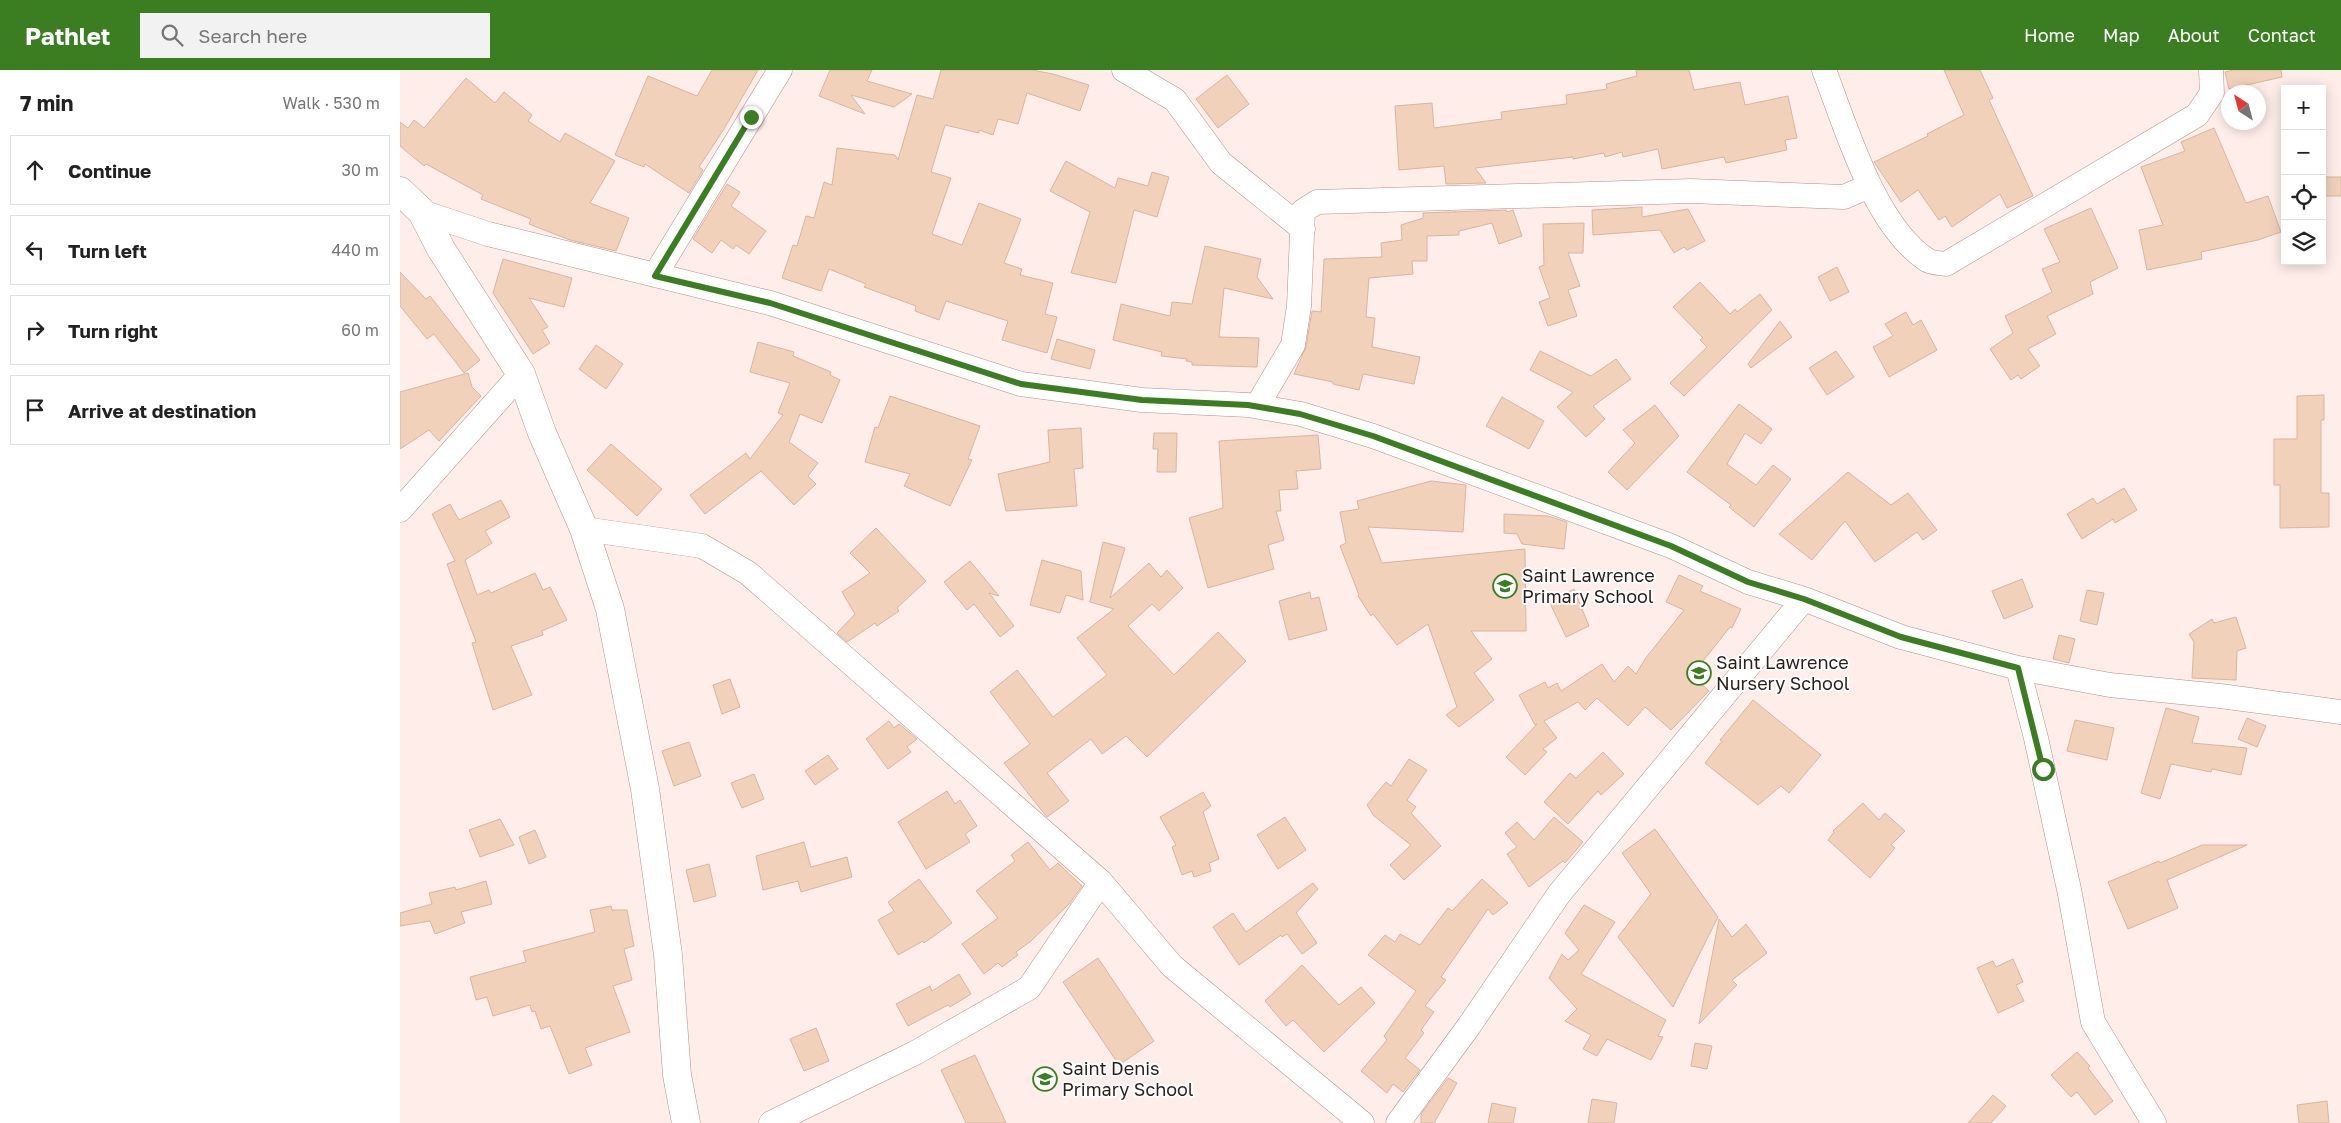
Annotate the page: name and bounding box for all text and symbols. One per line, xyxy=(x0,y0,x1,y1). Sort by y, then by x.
search box xyxy=(140,13,490,58)
text: Pathlet xyxy=(25,21,110,50)
icon: search xyxy=(158,21,186,49)
text: Search here xyxy=(198,24,307,47)
text: Home xyxy=(2024,24,2075,46)
text: Map xyxy=(2103,24,2140,46)
text: About xyxy=(2168,24,2220,46)
text: Contact xyxy=(2248,24,2316,46)
north arrow xyxy=(2221,85,2266,130)
map controls xyxy=(2281,85,2326,265)
button: + xyxy=(2281,85,2326,130)
text: 7 min xyxy=(20,90,74,116)
text: Walk · 530 m xyxy=(283,93,380,113)
route end xyxy=(740,106,763,129)
button: − xyxy=(2281,130,2326,175)
icon: ahead xyxy=(21,156,49,184)
text: Continue xyxy=(68,159,151,182)
text: 30 m xyxy=(342,160,379,180)
button: locate xyxy=(2281,175,2326,220)
button: layers xyxy=(2281,220,2326,265)
icon: left xyxy=(21,236,49,264)
text: Turn left xyxy=(68,239,147,262)
text: 440 m xyxy=(331,240,379,260)
icon: right xyxy=(21,316,49,344)
text: Turn right xyxy=(68,319,158,342)
text: 60 m xyxy=(341,320,379,340)
icon: arrive xyxy=(21,396,49,424)
text: Arrive at destination xyxy=(68,399,256,422)
place label: Saint Lawrence Primary School xyxy=(1522,564,1655,607)
school or university icon: Saint Lawrence Primary School xyxy=(1492,573,1518,599)
place label: Saint Lawrence Nursery School xyxy=(1716,651,1850,694)
school or university icon: Saint Lawrence Nursery School xyxy=(1686,660,1712,686)
route start xyxy=(2032,758,2055,781)
place label: Saint Denis Primary School xyxy=(1062,1057,1194,1100)
school or university icon: Saint Denis Primary School xyxy=(1032,1066,1058,1092)

